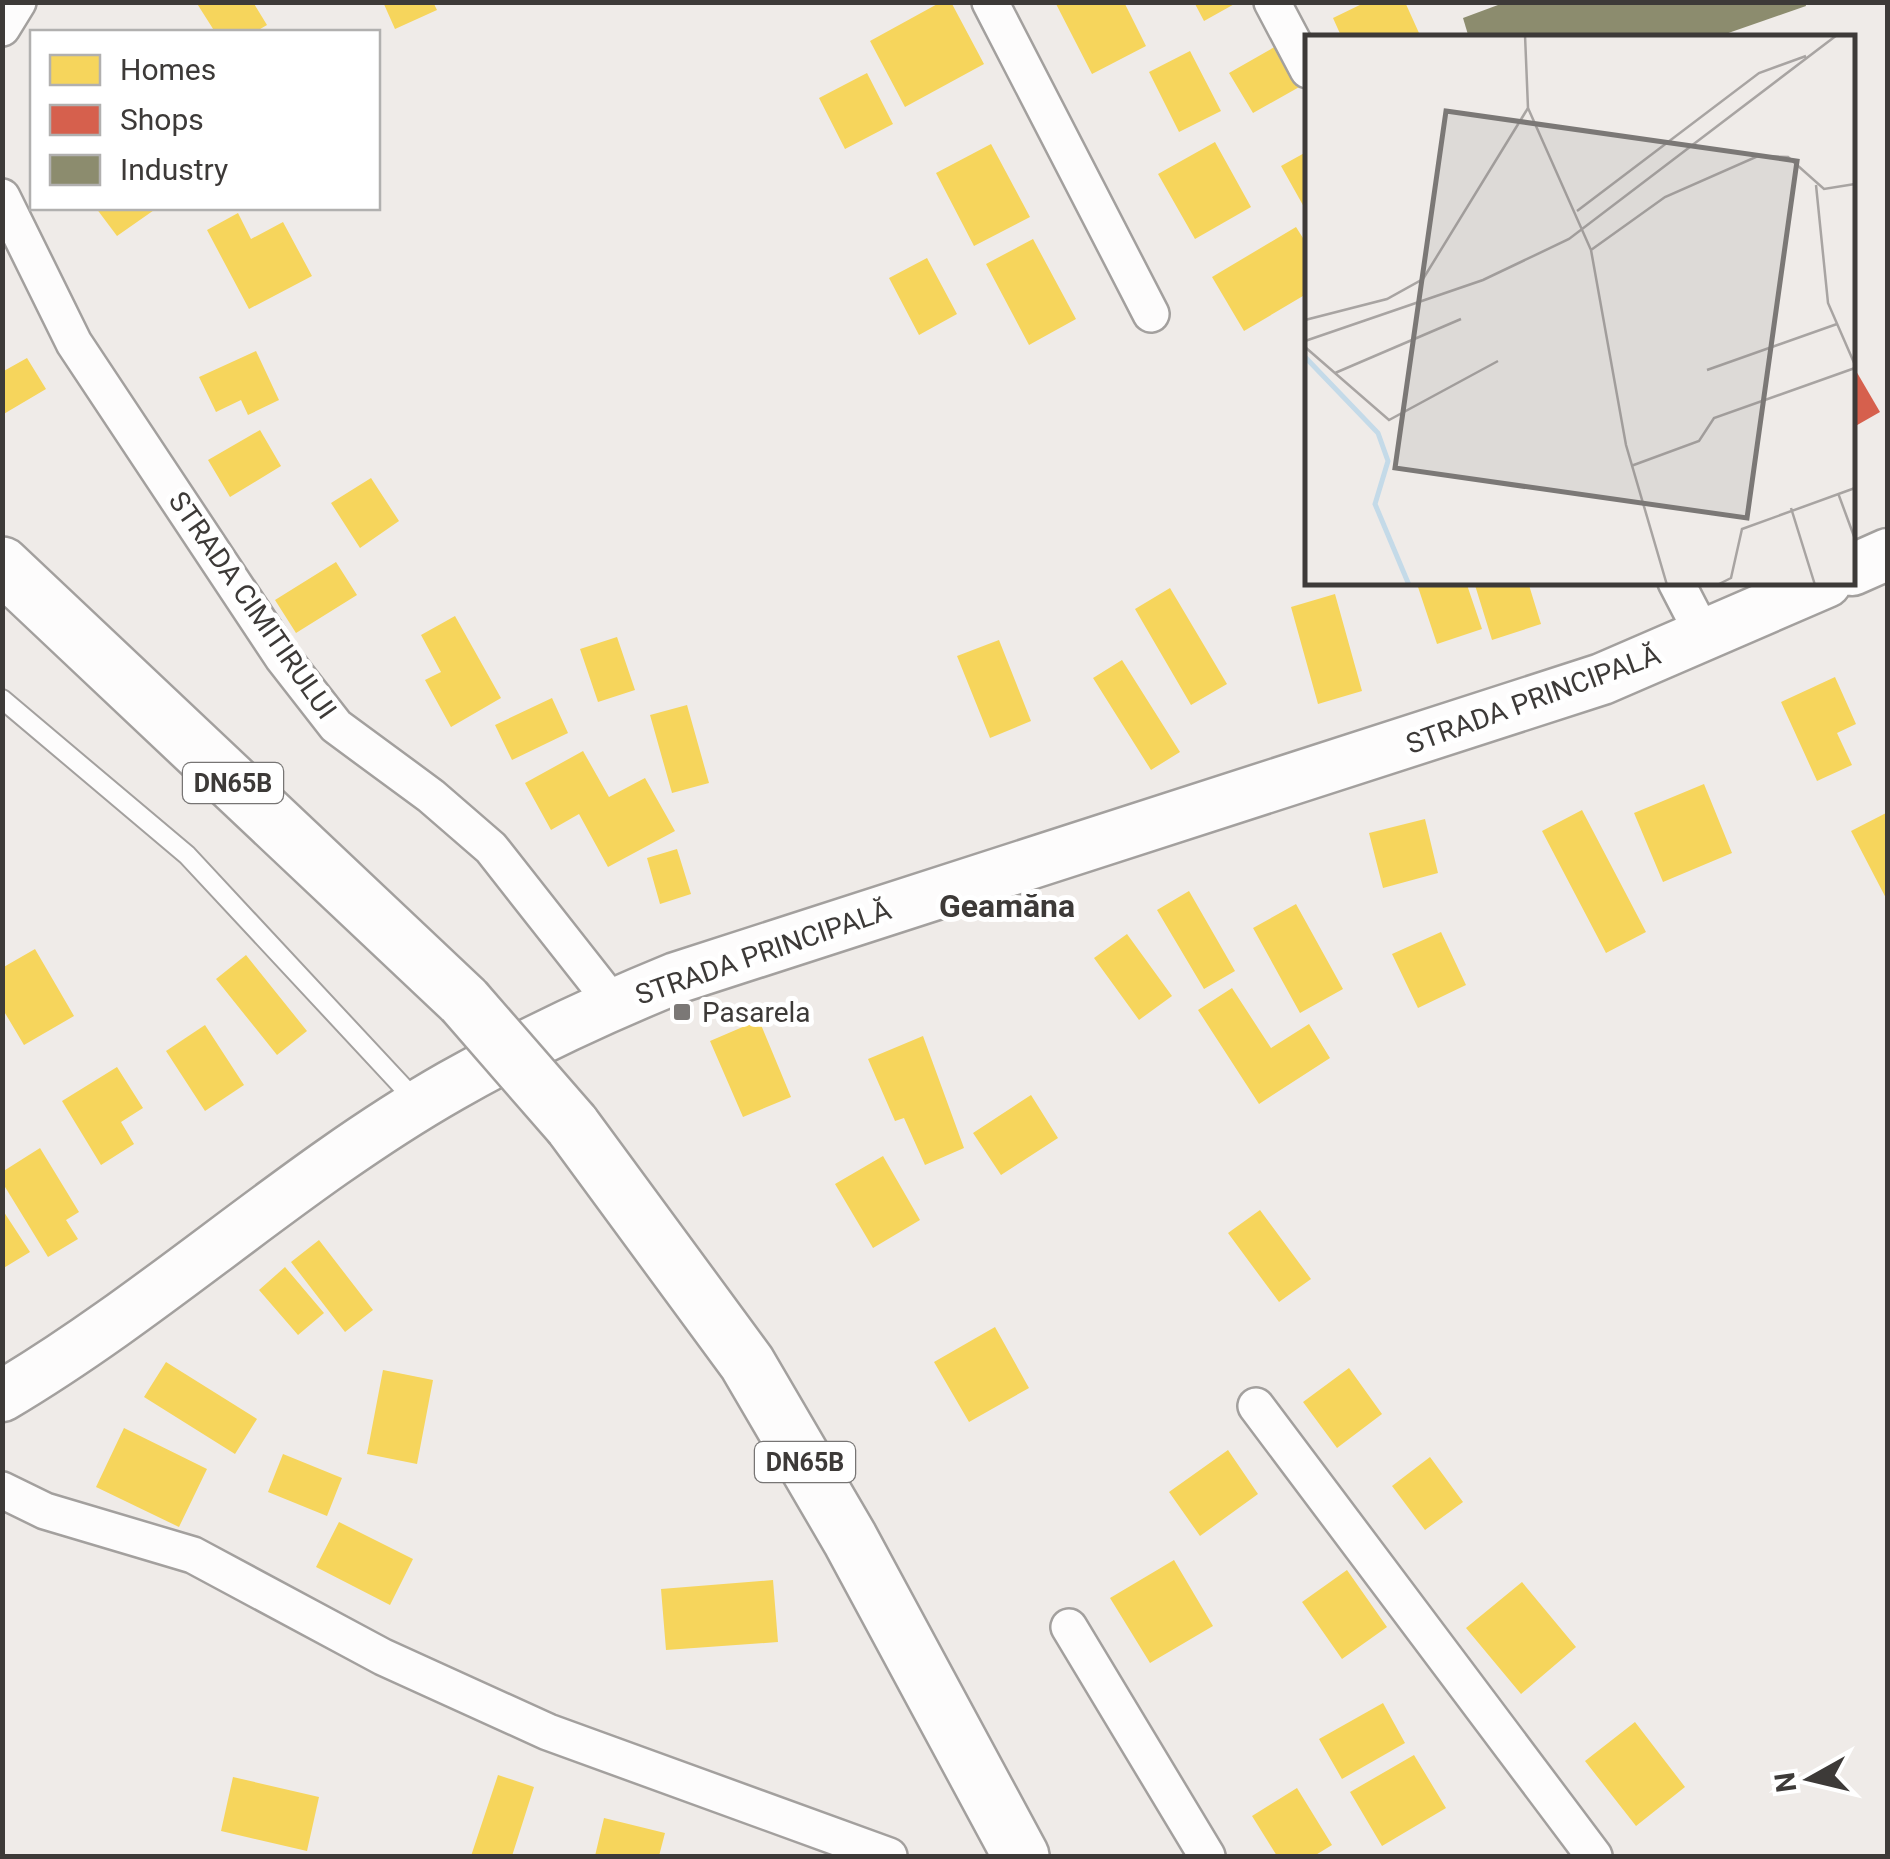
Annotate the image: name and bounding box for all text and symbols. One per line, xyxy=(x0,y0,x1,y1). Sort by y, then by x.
legend xyxy=(30,30,380,210)
inset map xyxy=(1305,35,1855,585)
text: Homes xyxy=(120,52,216,87)
text: Shops xyxy=(120,102,204,137)
text: Industry xyxy=(120,152,228,187)
street label: STRADA CIMITIRULUI xyxy=(162,485,343,725)
street label: STRADA PRINCIPALĂ xyxy=(1402,638,1665,761)
road number: DN65B xyxy=(183,763,283,803)
district label: Geamăna xyxy=(939,887,1075,925)
street label: STRADA PRINCIPALĂ xyxy=(631,893,895,1012)
place label: Pasarela xyxy=(702,996,811,1029)
marker: Pasarela xyxy=(671,1001,693,1023)
road number: DN65B xyxy=(755,1442,855,1482)
north arrow xyxy=(1760,1729,1860,1829)
text: N xyxy=(1768,1770,1803,1794)

